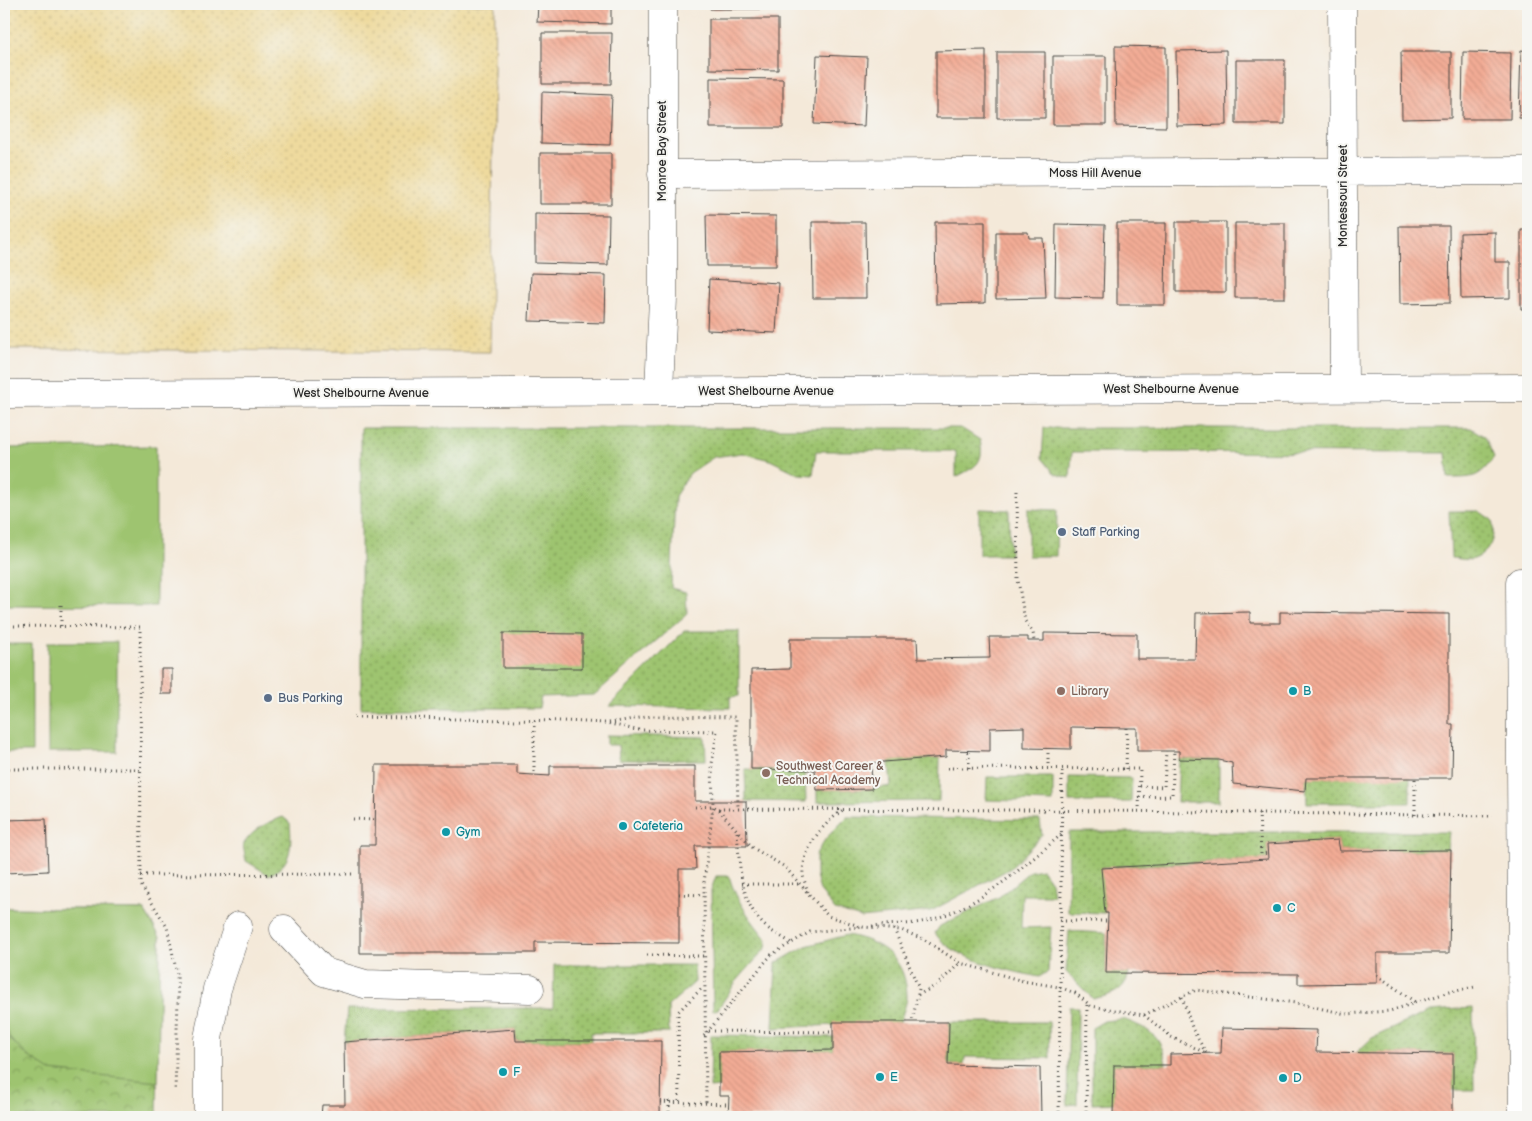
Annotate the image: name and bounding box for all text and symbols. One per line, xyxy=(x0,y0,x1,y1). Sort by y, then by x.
street label: Monroe Bay Street xyxy=(655,100,670,201)
street label: Montessouri Street xyxy=(1336,144,1351,247)
street label: Moss Hill Avenue xyxy=(1049,166,1141,181)
street label: West Shelbourne Avenue xyxy=(1103,382,1239,397)
street label: West Shelbourne Avenue xyxy=(698,384,834,399)
street label: West Shelbourne Avenue xyxy=(293,386,429,401)
place label: Staff Parking xyxy=(1072,525,1140,540)
marker: Staff Parking xyxy=(1056,526,1068,538)
place label: Library xyxy=(1071,684,1109,699)
place label: B xyxy=(1303,684,1311,699)
marker: Library xyxy=(1055,685,1067,697)
marker: B xyxy=(1287,685,1299,697)
place label: Bus Parking xyxy=(278,691,343,706)
marker: Bus Parking xyxy=(262,692,274,704)
place label: Southwest Career & Technical Academy xyxy=(776,759,884,788)
marker: Southwest Career & Technical Academy xyxy=(760,767,772,779)
place label: Cafeteria xyxy=(633,819,683,834)
marker: Cafeteria xyxy=(617,820,629,832)
place label: Gym xyxy=(456,825,480,840)
marker: Gym xyxy=(440,826,452,838)
place label: C xyxy=(1287,901,1296,916)
marker: C xyxy=(1271,902,1283,914)
place label: F xyxy=(513,1065,521,1080)
marker: F xyxy=(497,1066,509,1078)
place label: E xyxy=(890,1070,898,1085)
marker: E xyxy=(874,1071,886,1083)
place label: D xyxy=(1293,1071,1302,1086)
marker: D xyxy=(1277,1072,1289,1084)

